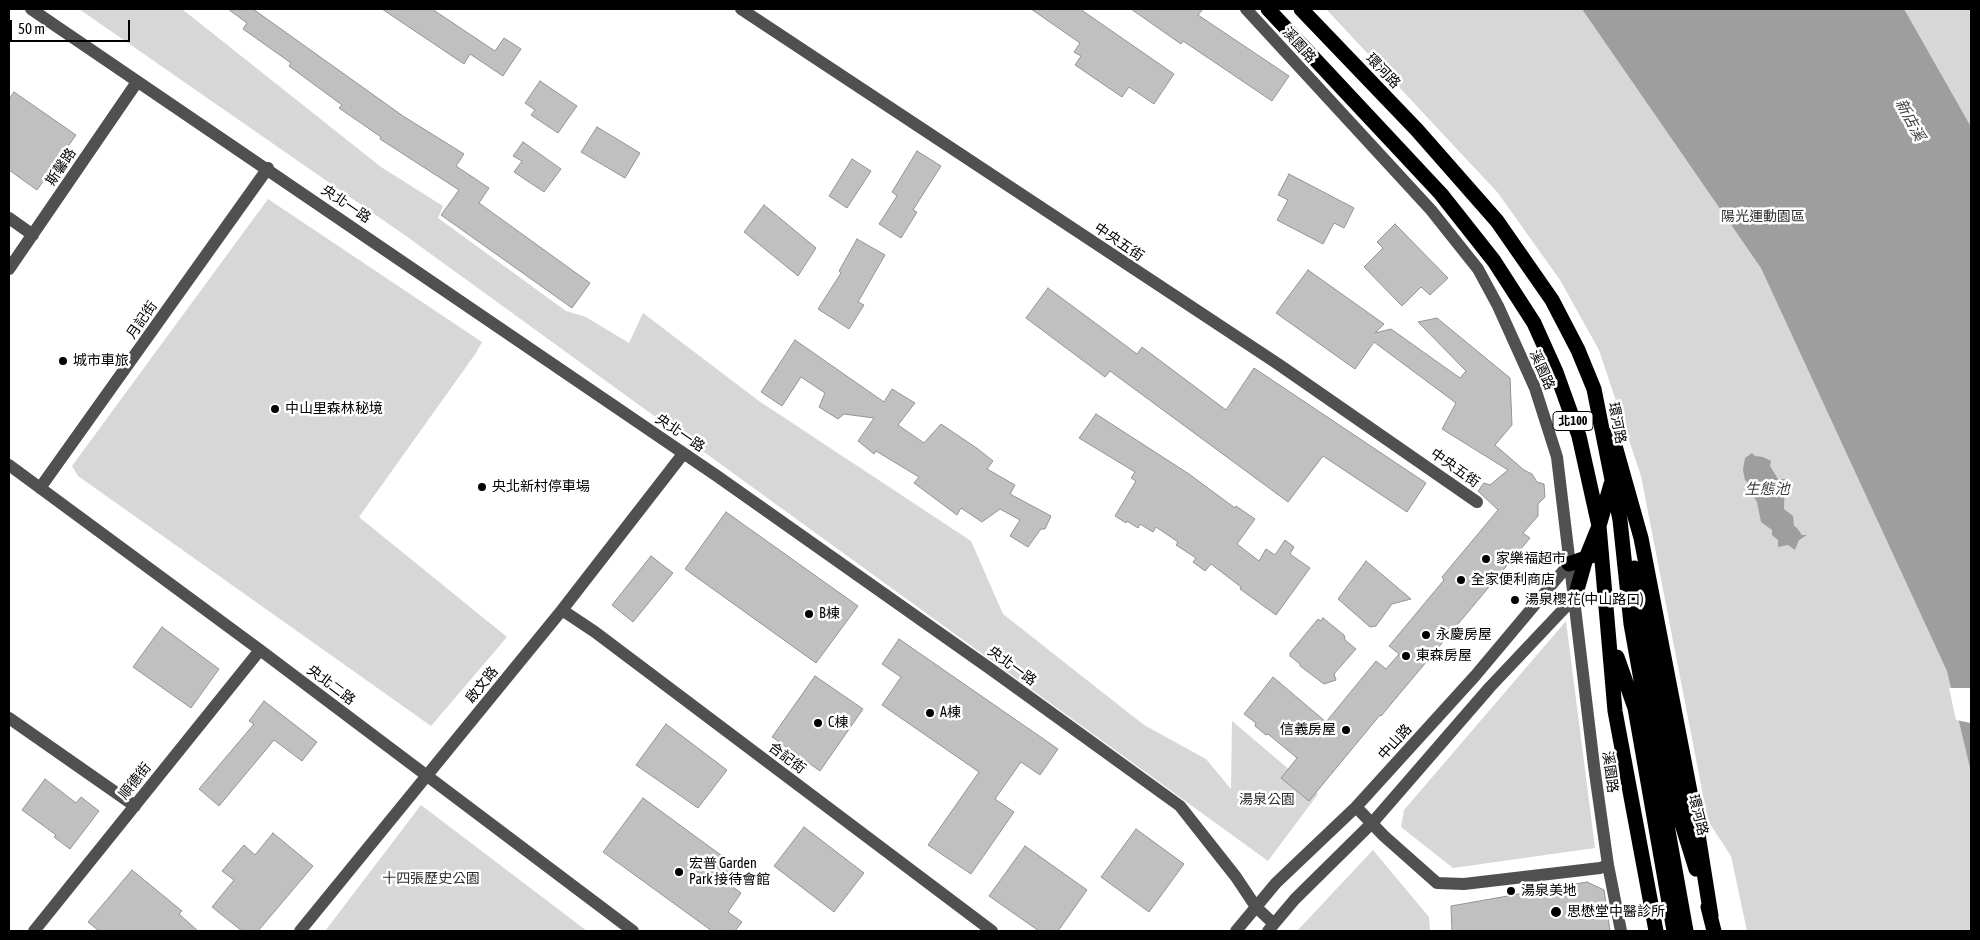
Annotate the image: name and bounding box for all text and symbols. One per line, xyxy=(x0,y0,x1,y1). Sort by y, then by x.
scale bar xyxy=(12,10,132,42)
text: 50 m xyxy=(18,20,45,37)
street label: 溪園路 xyxy=(1279,24,1319,66)
street label: 環河路 xyxy=(1362,50,1404,92)
water label: 新店溪 xyxy=(1891,96,1929,144)
street label: 斯馨路 xyxy=(42,145,80,189)
street label: 央北一路 xyxy=(318,181,374,227)
park label: 陽光運動園區 xyxy=(1721,209,1805,225)
street label: 中央五街 xyxy=(1091,219,1147,265)
street label: 月記街 xyxy=(123,298,161,342)
street label: 溪園路 xyxy=(1526,347,1558,393)
place label: 城市車旅 xyxy=(73,353,129,369)
marker: 城市車旅 xyxy=(57,355,69,367)
place label: 中山里森林秘境 xyxy=(285,401,383,417)
street label: 環河路 xyxy=(1605,401,1629,445)
marker: 中山里森林秘境 xyxy=(269,403,281,415)
street label: 央北一路 xyxy=(652,410,708,456)
road number: 北100 xyxy=(1553,412,1593,431)
street label: 中央五街 xyxy=(1427,445,1483,491)
place label: 央北新村停車場 xyxy=(492,479,590,495)
water label: 生態池 xyxy=(1745,480,1789,498)
marker: 央北新村停車場 xyxy=(476,481,488,493)
place label: 家樂福超市 xyxy=(1496,551,1566,567)
marker: 家樂福超市 xyxy=(1480,553,1492,565)
place label: 全家便利商店 xyxy=(1471,572,1555,588)
marker: 全家便利商店 xyxy=(1455,574,1467,586)
place label: 湯泉櫻花(中山路口) xyxy=(1525,592,1644,608)
marker: 湯泉櫻花(中山路口) xyxy=(1509,594,1521,606)
place label: B棟 xyxy=(819,606,840,622)
marker: B棟 xyxy=(803,608,815,620)
place label: 永慶房屋 xyxy=(1436,627,1492,643)
marker: 永慶房屋 xyxy=(1420,629,1432,641)
street label: 央北一路 xyxy=(984,643,1040,689)
place label: 東森房屋 xyxy=(1416,648,1472,664)
marker: 東森房屋 xyxy=(1400,650,1412,662)
street label: 央北二路 xyxy=(304,661,358,709)
street label: 啟文路 xyxy=(462,663,502,707)
place label: A棟 xyxy=(940,705,961,721)
marker: A棟 xyxy=(924,707,936,719)
place label: C棟 xyxy=(828,715,848,731)
marker: C棟 xyxy=(812,717,824,729)
street label: 中山路 xyxy=(1375,721,1415,763)
place label: 信義房屋 xyxy=(1280,722,1336,738)
marker: 信義房屋 xyxy=(1340,724,1352,736)
street label: 合記街 xyxy=(765,739,809,777)
street label: 溪園路 xyxy=(1599,750,1621,794)
street label: 順德街 xyxy=(115,759,155,803)
park label: 湯泉公園 xyxy=(1239,792,1295,808)
street label: 環河路 xyxy=(1685,793,1711,837)
place label: 宏普 Garden Park 接待會館 xyxy=(689,856,770,889)
marker: 宏普 Garden Park 接待會館 xyxy=(673,866,685,878)
park label: 十四張歷史公園 xyxy=(382,871,480,887)
place label: 湯泉美地 xyxy=(1521,883,1577,899)
marker: 湯泉美地 xyxy=(1505,885,1517,897)
place label: 思懋堂中醫診所 xyxy=(1567,904,1665,920)
marker: 思懋堂中醫診所 xyxy=(1549,905,1563,919)

